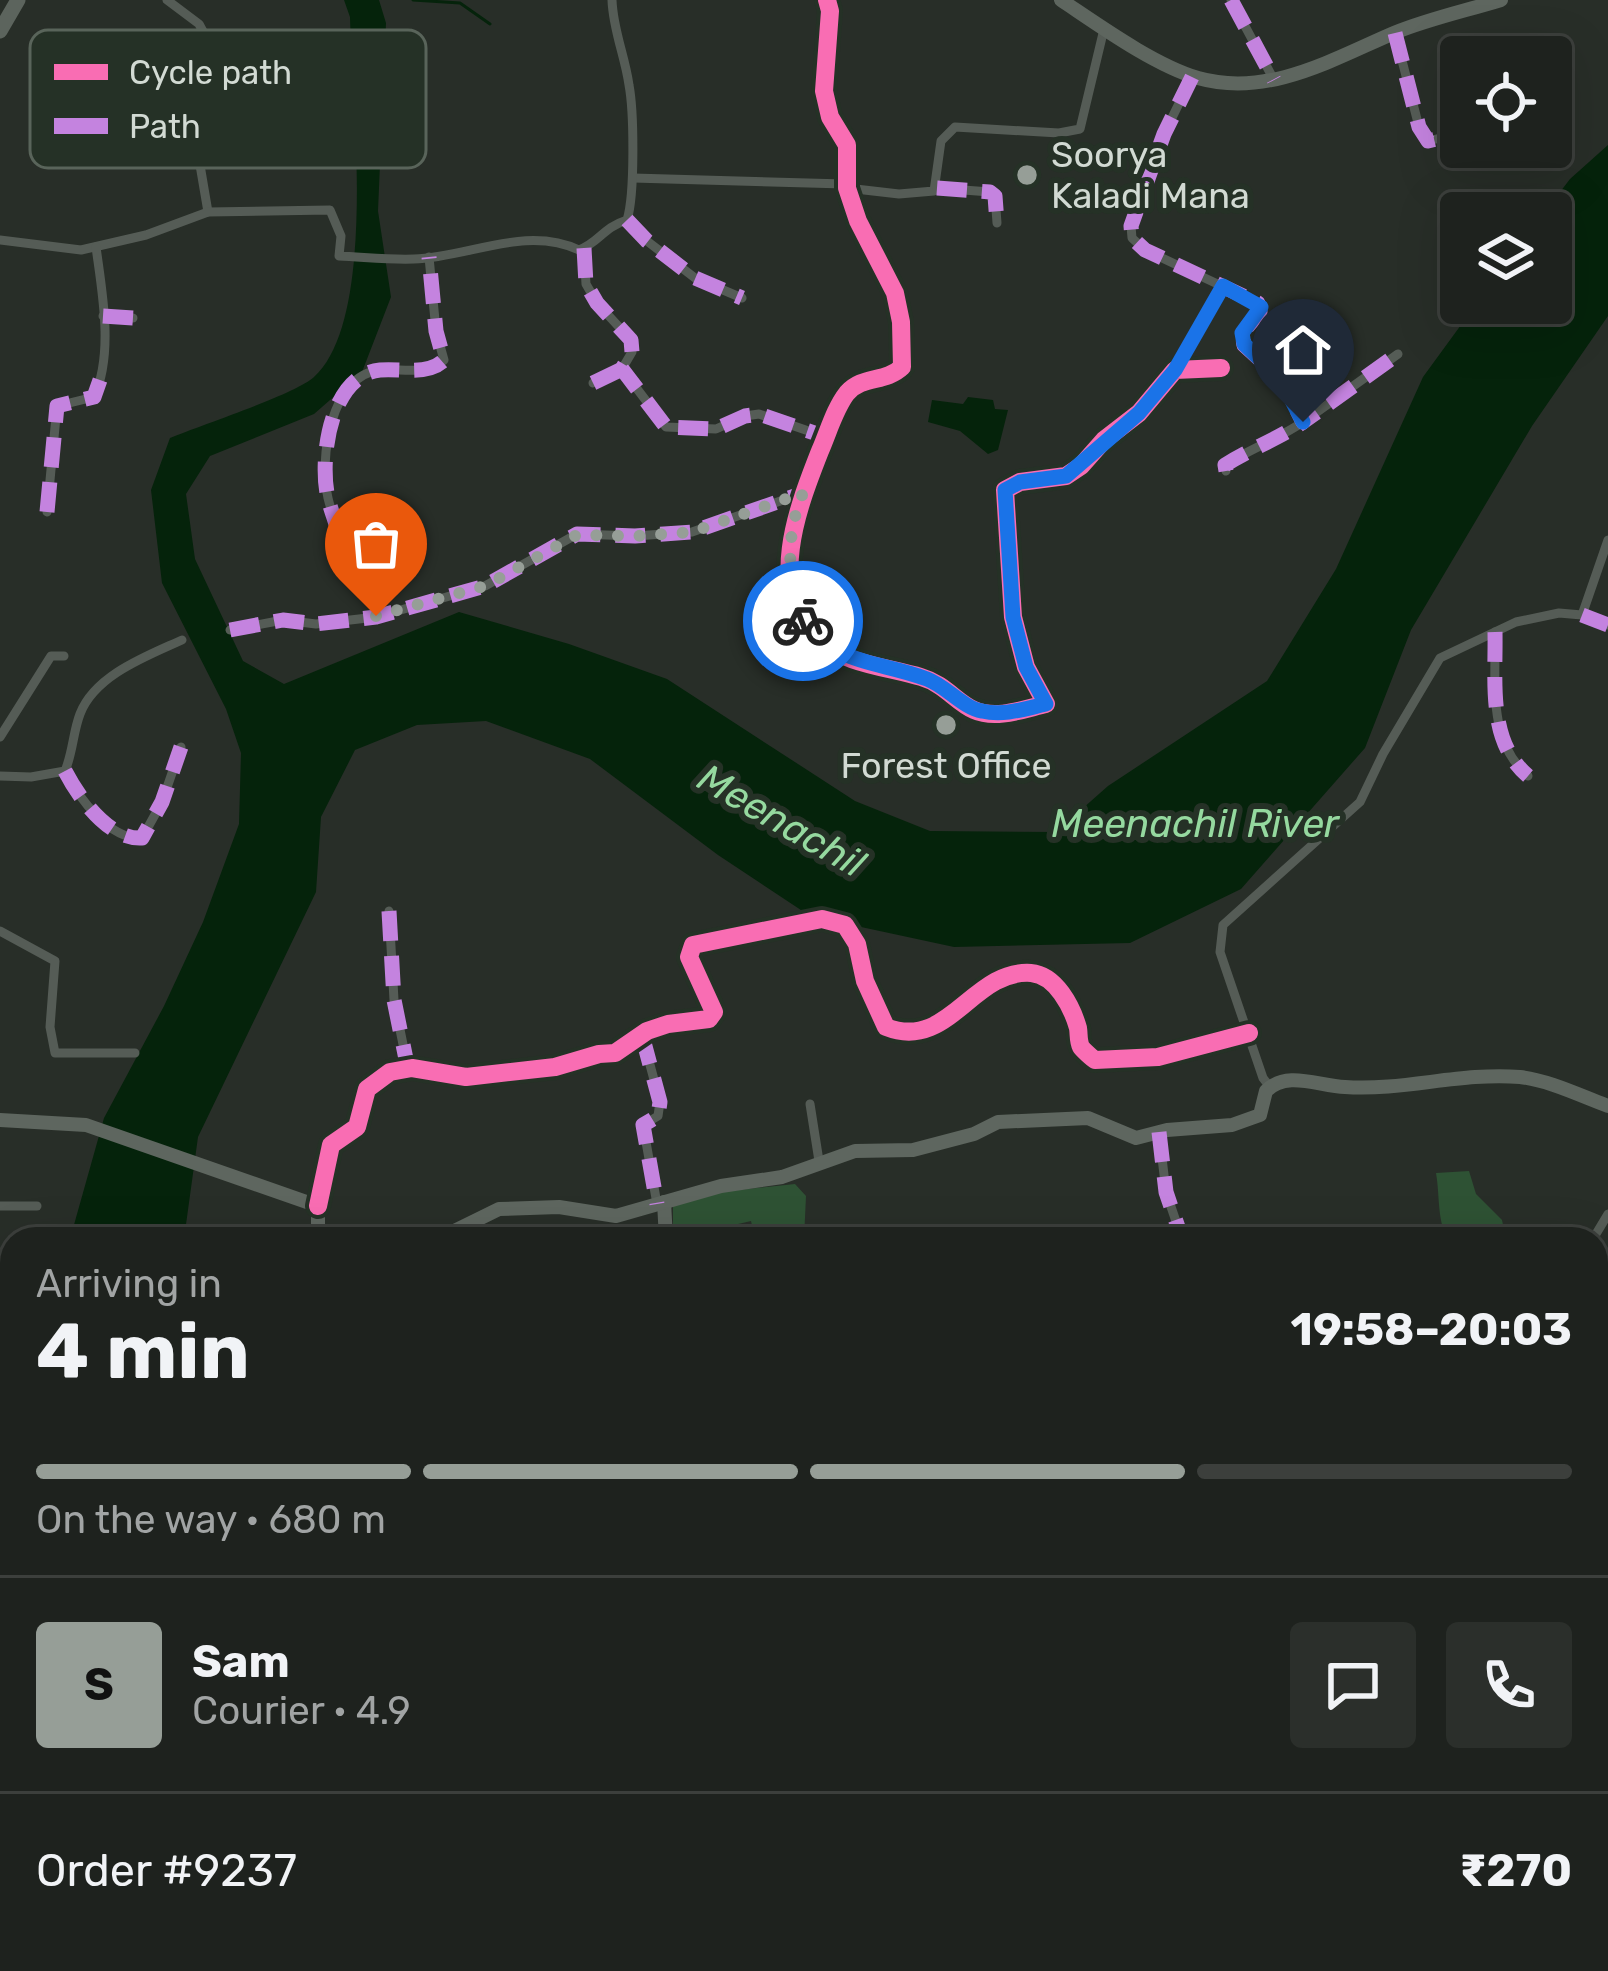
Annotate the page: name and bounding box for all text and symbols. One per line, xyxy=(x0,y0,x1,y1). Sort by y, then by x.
legend xyxy=(30,30,426,168)
map controls xyxy=(1440,36,1572,324)
button: locate xyxy=(1440,36,1572,168)
text: Cycle path xyxy=(129,53,292,92)
text: Path xyxy=(129,107,201,146)
place label: Soorya Kaladi Mana xyxy=(1051,133,1250,217)
marker: Soorya Kaladi Mana xyxy=(1014,162,1040,188)
button: layers xyxy=(1440,192,1572,324)
pin xyxy=(1252,299,1354,422)
icon: home xyxy=(1270,317,1336,383)
pin xyxy=(325,493,427,616)
icon: bag xyxy=(343,511,409,577)
courier xyxy=(743,561,863,681)
icon: bike xyxy=(770,588,836,654)
marker: Forest Office xyxy=(933,712,959,738)
place label: Forest Office xyxy=(840,744,1052,787)
water label: Meenachil xyxy=(690,755,874,887)
water label: Meenachil River xyxy=(1051,801,1341,847)
text: Arriving in xyxy=(36,1261,222,1307)
text: 19:58–20:03 xyxy=(1291,1303,1572,1356)
text: 4 min xyxy=(36,1305,250,1398)
text: On the way · 680 m xyxy=(36,1497,386,1543)
button: chat xyxy=(1290,1622,1416,1748)
button: phone xyxy=(1446,1622,1572,1748)
text: Sam xyxy=(192,1635,290,1688)
text: S xyxy=(84,1658,114,1711)
text: Courier · 4.9 xyxy=(192,1688,411,1734)
text: Order #9237 xyxy=(36,1844,297,1897)
text: ₹270 xyxy=(1459,1844,1572,1897)

